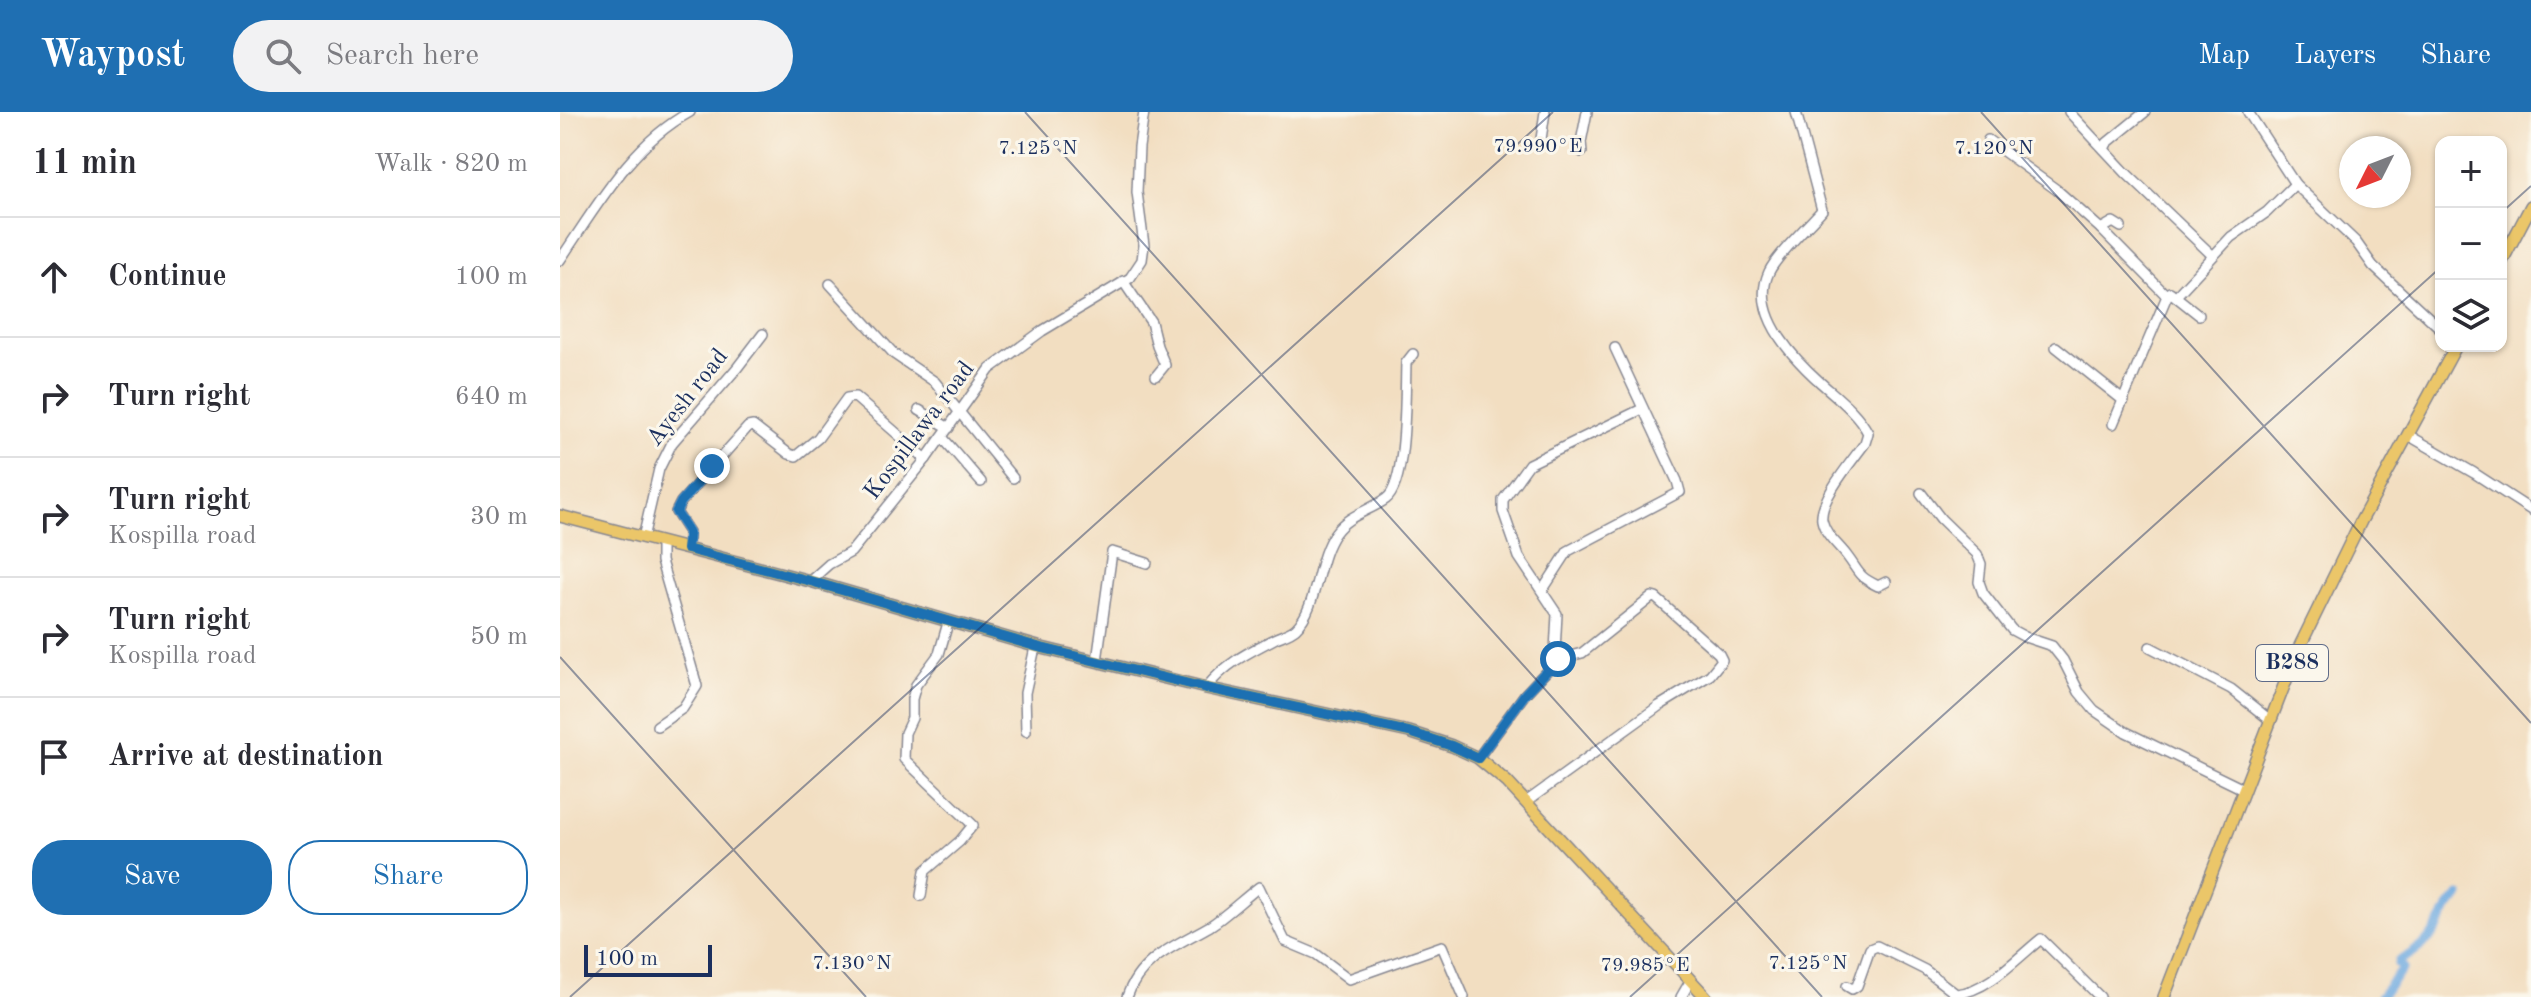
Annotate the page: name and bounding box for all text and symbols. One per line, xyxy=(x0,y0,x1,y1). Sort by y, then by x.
search box xyxy=(233,20,793,92)
icon: search xyxy=(261,34,305,78)
text: Waypost xyxy=(40,37,185,75)
text: Search here xyxy=(325,41,479,71)
text: Map xyxy=(2198,42,2250,70)
text: Layers xyxy=(2294,42,2376,70)
text: Share xyxy=(2420,42,2491,70)
north arrow xyxy=(2339,136,2411,208)
map controls xyxy=(2435,136,2507,352)
button: + xyxy=(2435,136,2507,208)
text: 79.990°E xyxy=(1494,137,1583,157)
text: 7.125°N xyxy=(999,139,1078,159)
text: 7.120°N xyxy=(1955,139,2034,159)
text: 11 min xyxy=(32,147,137,181)
text: Walk · 820 m xyxy=(374,151,528,177)
button: − xyxy=(2435,208,2507,280)
icon: ahead xyxy=(32,255,76,299)
text: Continue xyxy=(108,262,227,292)
text: 100 m xyxy=(455,264,528,290)
button: layers xyxy=(2435,280,2507,352)
street label: Ayesh road xyxy=(643,345,733,451)
street label: Kospillawa road xyxy=(860,357,980,505)
icon: right xyxy=(32,375,76,419)
text: Turn right xyxy=(108,382,250,412)
text: 640 m xyxy=(455,384,528,410)
route end xyxy=(694,448,730,484)
text: Turn right xyxy=(108,486,250,516)
icon: right xyxy=(32,495,76,539)
text: 30 m xyxy=(470,504,528,530)
text: Kospilla road xyxy=(108,523,256,549)
text: Turn right xyxy=(108,606,250,636)
icon: right xyxy=(32,615,76,659)
text: 50 m xyxy=(470,624,528,650)
route start xyxy=(1540,641,1576,677)
text: Kospilla road xyxy=(108,643,256,669)
road number: B288 xyxy=(2256,645,2328,681)
icon: arrive xyxy=(32,735,76,779)
text: Arrive at destination xyxy=(108,742,383,772)
button: Save xyxy=(32,840,272,915)
button: Share xyxy=(288,840,528,915)
scale bar xyxy=(584,941,712,977)
text: 100 m xyxy=(596,948,658,970)
text: 7.130°N xyxy=(813,954,892,974)
text: 7.125°N xyxy=(1769,954,1848,974)
text: 79.985°E xyxy=(1601,956,1690,976)

